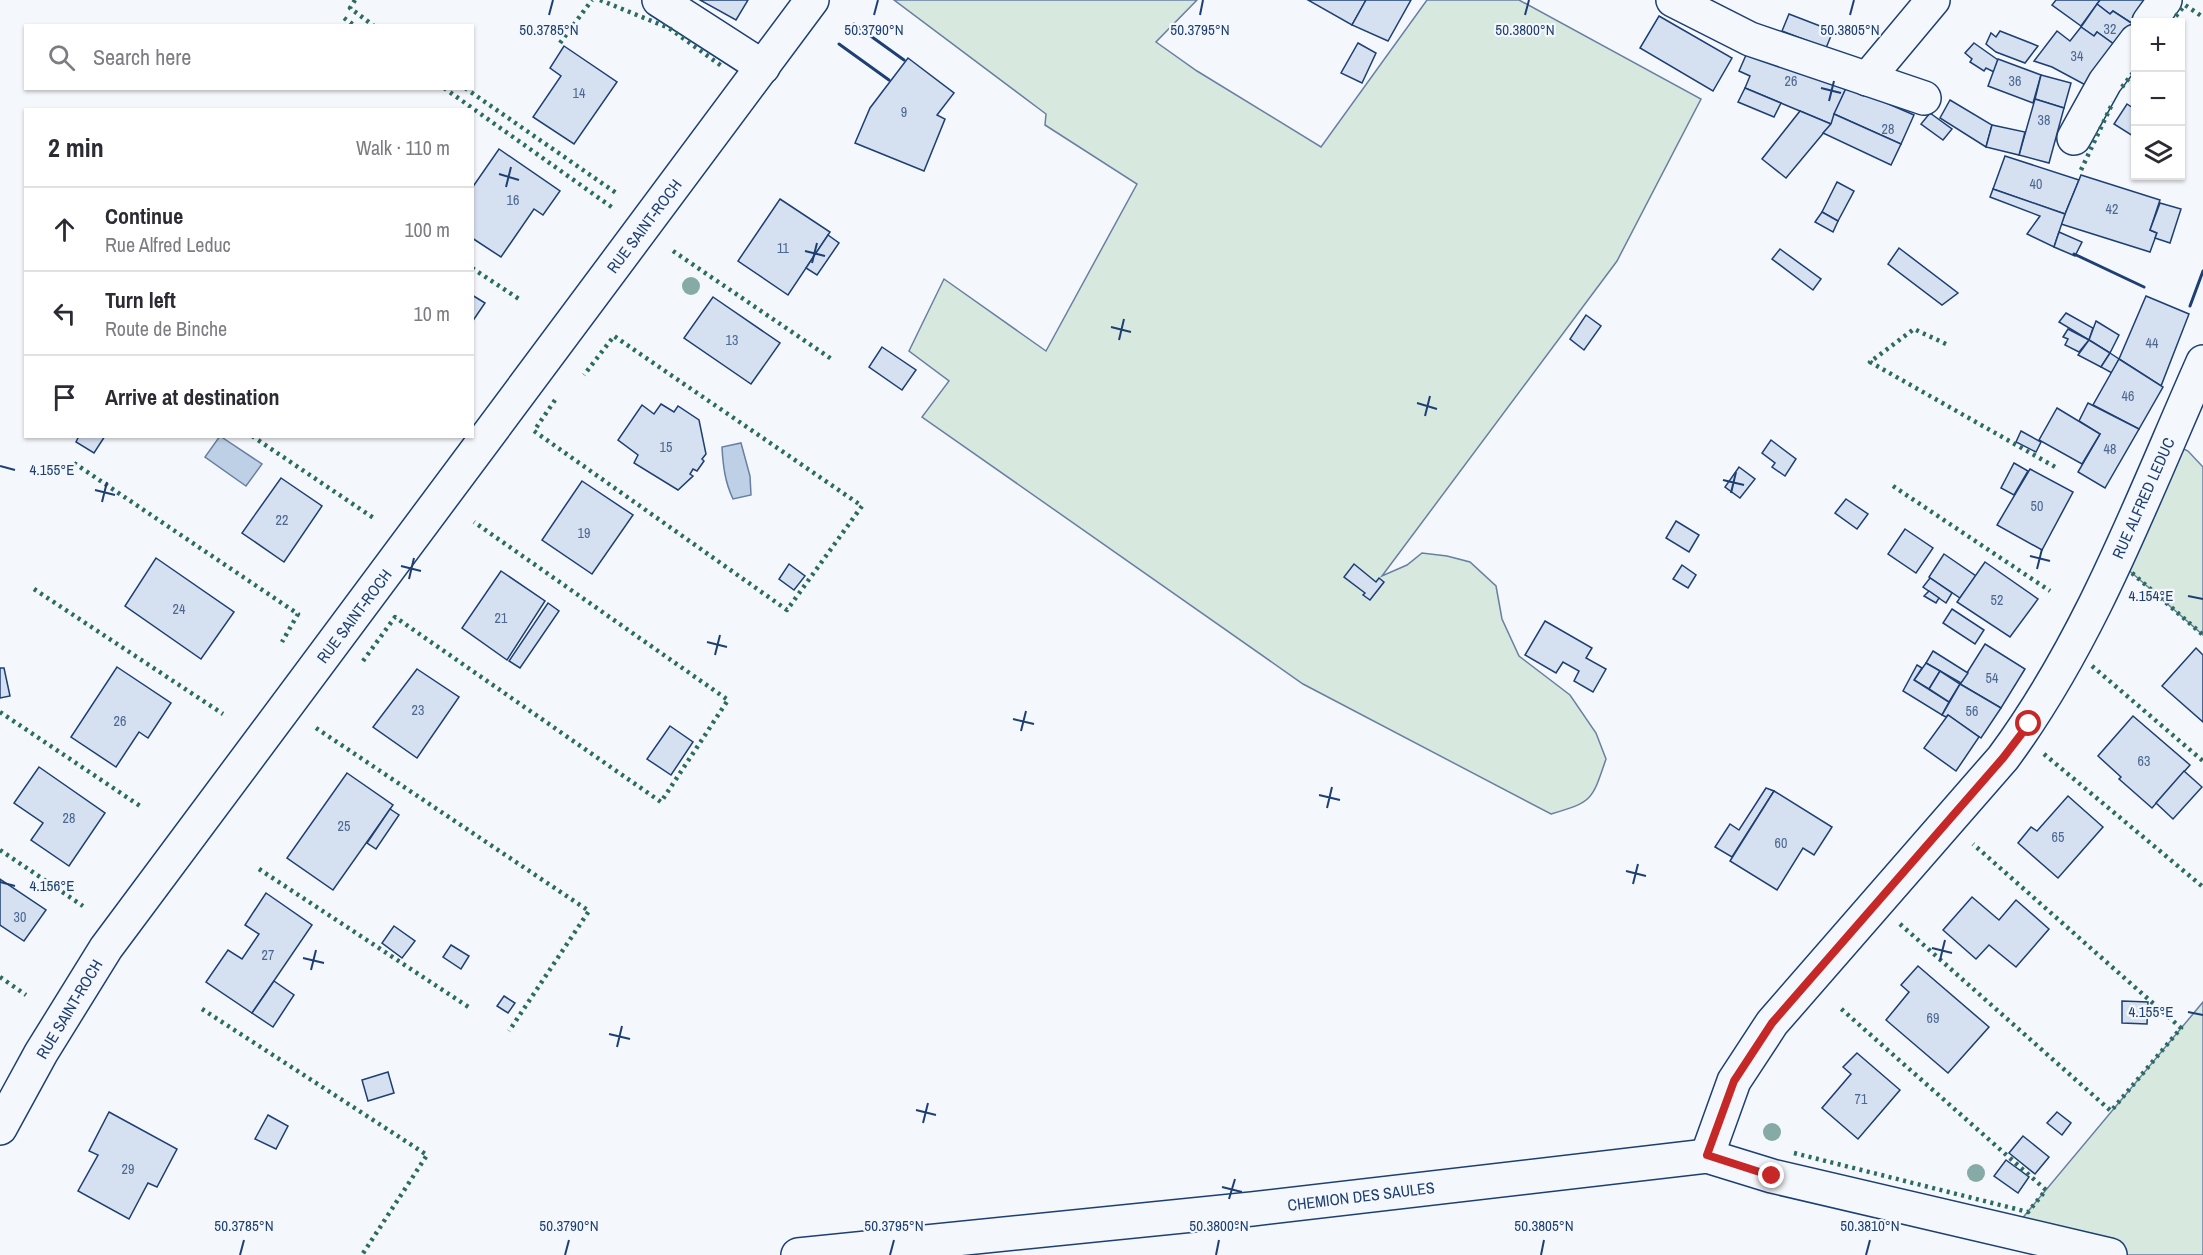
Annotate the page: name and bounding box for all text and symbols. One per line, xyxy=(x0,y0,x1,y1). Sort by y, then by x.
map controls xyxy=(2131,18,2185,180)
button: + xyxy=(2131,18,2185,72)
text: 50.3785°N xyxy=(519,19,579,40)
text: 50.3790°N xyxy=(844,19,904,40)
text: 50.3795°N xyxy=(1170,19,1230,40)
text: 50.3800°N xyxy=(1495,19,1555,40)
text: 50.3805°N xyxy=(1820,19,1880,40)
house number: 32 xyxy=(2104,20,2116,38)
search box xyxy=(24,24,474,90)
icon: search xyxy=(45,41,78,74)
text: Search here xyxy=(93,42,191,72)
house number: 34 xyxy=(2071,47,2084,65)
house number: 26 xyxy=(1785,72,1797,90)
house number: 36 xyxy=(2009,72,2021,90)
button: − xyxy=(2131,72,2185,126)
house number: 14 xyxy=(573,84,586,102)
house number: 9 xyxy=(901,103,907,121)
house number: 38 xyxy=(2038,111,2050,129)
house number: 28 xyxy=(1882,120,1894,138)
button: layers xyxy=(2131,126,2185,180)
text: 2 min xyxy=(48,130,104,165)
text: Walk · 110 m xyxy=(356,134,450,161)
street label: RUE SAINT-ROCH xyxy=(601,175,687,277)
house number: 40 xyxy=(2030,175,2042,193)
house number: 16 xyxy=(507,191,519,209)
house number: 42 xyxy=(2106,200,2118,218)
text: Continue xyxy=(105,201,183,231)
icon: ahead xyxy=(48,213,81,246)
text: 100 m xyxy=(404,216,450,243)
text: Rue Alfred Leduc xyxy=(105,231,231,258)
house number: 11 xyxy=(777,239,790,257)
text: Turn left xyxy=(105,285,176,315)
icon: left xyxy=(48,297,81,330)
text: 10 m xyxy=(414,300,450,327)
text: Route de Binche xyxy=(105,315,227,342)
house number: 13 xyxy=(726,331,738,349)
house number: 44 xyxy=(2146,334,2159,352)
icon: arrive xyxy=(48,381,81,414)
text: Arrive at destination xyxy=(105,382,279,412)
house number: 46 xyxy=(2122,387,2134,405)
street label: RUE ALFRED LEDUC xyxy=(2106,434,2180,562)
house number: 15 xyxy=(660,438,672,456)
house number: 48 xyxy=(2104,440,2116,458)
text: 4.155°E xyxy=(30,459,75,480)
house number: 50 xyxy=(2031,497,2043,515)
house number: 22 xyxy=(276,511,288,529)
house number: 19 xyxy=(578,524,590,542)
street label: RUE SAINT-ROCH xyxy=(311,565,397,667)
text: 4.154°E xyxy=(2129,585,2174,606)
house number: 52 xyxy=(1991,591,2003,609)
house number: 24 xyxy=(173,600,186,618)
house number: 21 xyxy=(495,609,508,627)
house number: 54 xyxy=(1986,669,1999,687)
house number: 23 xyxy=(412,701,424,719)
house number: 56 xyxy=(1966,702,1978,720)
route start xyxy=(2015,710,2041,736)
house number: 26 xyxy=(114,712,126,730)
house number: 63 xyxy=(2138,752,2150,770)
house number: 28 xyxy=(63,809,75,827)
house number: 25 xyxy=(338,817,350,835)
house number: 65 xyxy=(2052,828,2064,846)
house number: 60 xyxy=(1775,834,1787,852)
text: 4.156°E xyxy=(30,875,75,896)
house number: 30 xyxy=(14,908,26,926)
house number: 27 xyxy=(262,946,274,964)
street label: RUE SAINT-ROCH xyxy=(31,955,107,1063)
text: 4.155°E xyxy=(2129,1001,2174,1022)
house number: 69 xyxy=(1927,1009,1939,1027)
house number: 71 xyxy=(1855,1090,1868,1108)
house number: 29 xyxy=(122,1160,134,1178)
route end xyxy=(1758,1162,1784,1188)
street label: CHEMION DES SAULES xyxy=(1286,1176,1436,1216)
text: 50.3785°N xyxy=(214,1215,274,1236)
text: 50.3790°N xyxy=(539,1215,599,1236)
text: 50.3795°N xyxy=(864,1215,924,1236)
text: 50.3800°N xyxy=(1189,1215,1249,1236)
text: 50.3805°N xyxy=(1514,1215,1574,1236)
text: 50.3810°N xyxy=(1840,1215,1900,1236)

